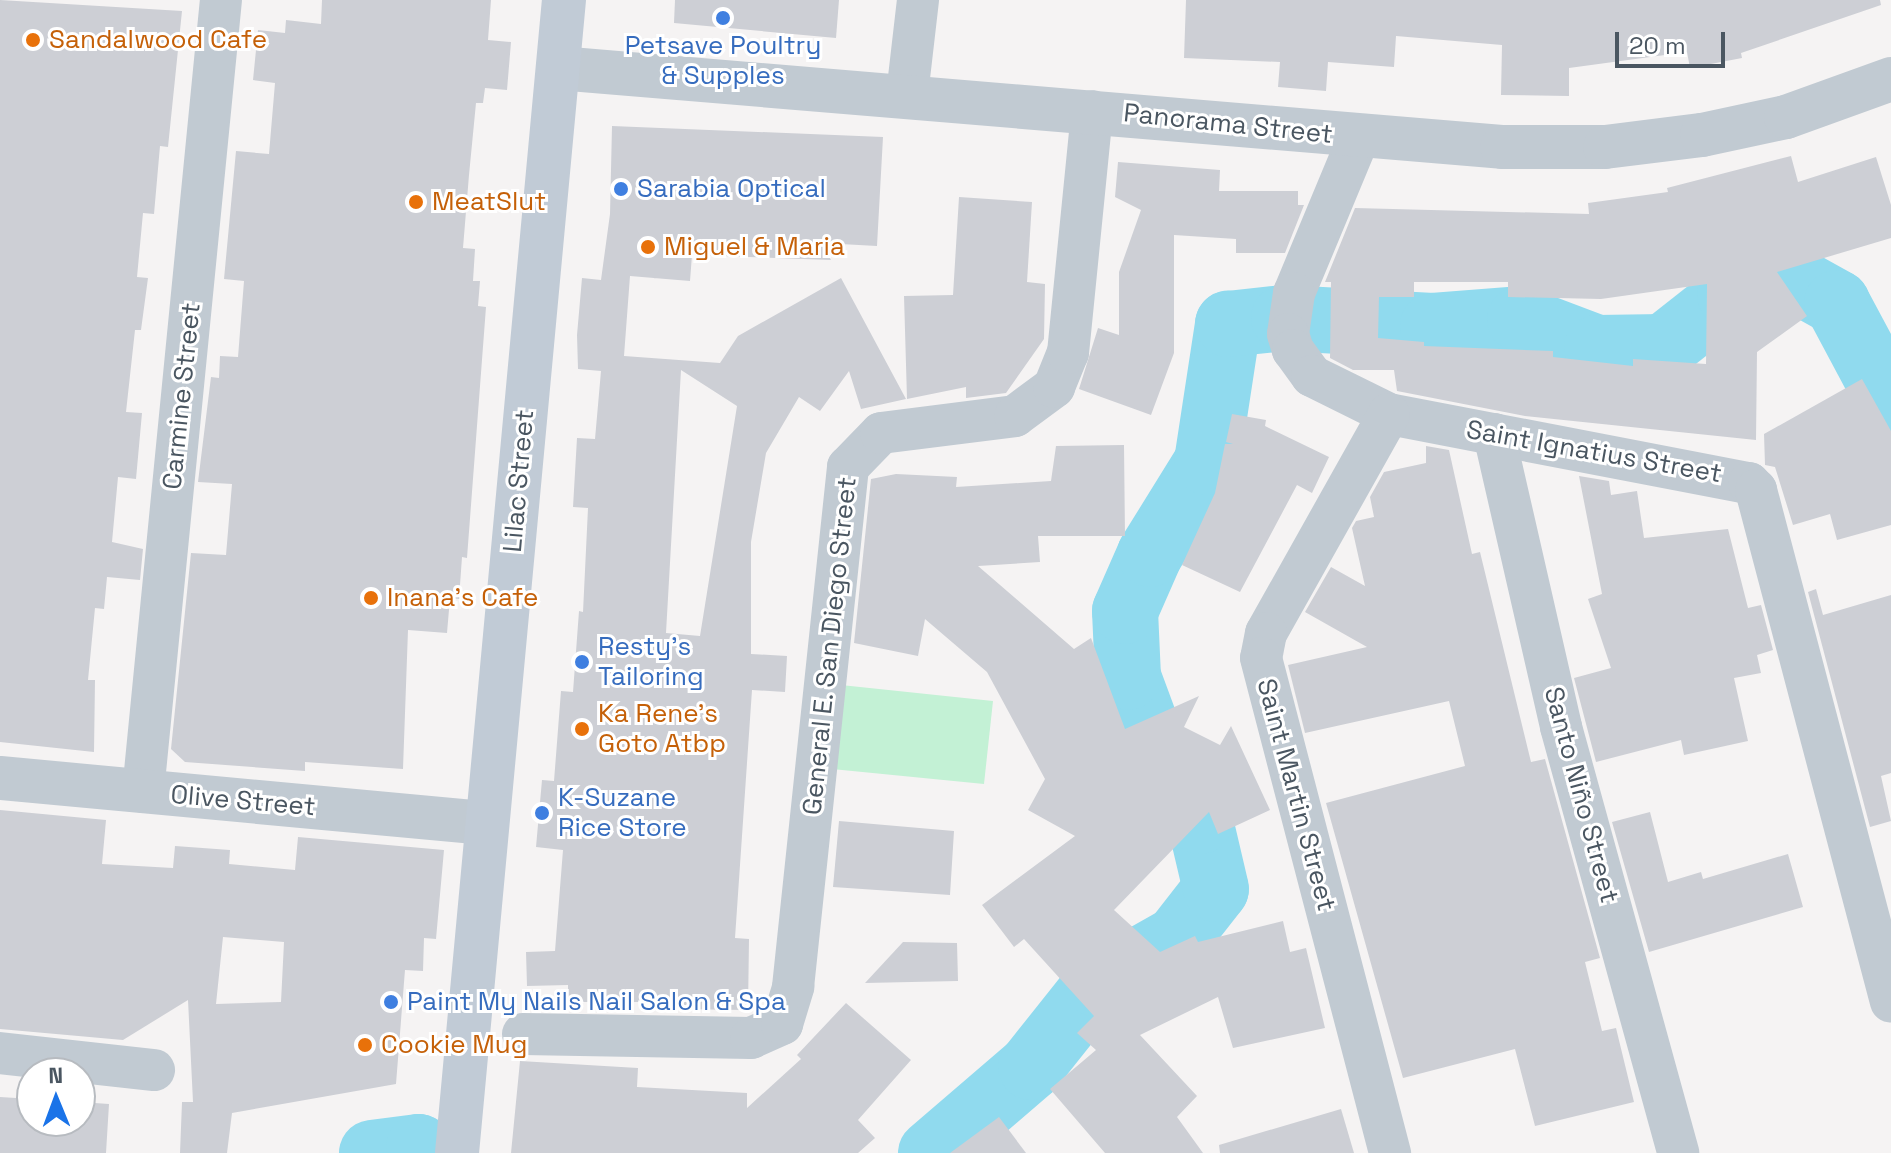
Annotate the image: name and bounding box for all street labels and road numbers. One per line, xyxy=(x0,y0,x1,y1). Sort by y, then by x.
street label: Panorama Street xyxy=(1122,98,1334,150)
street label: Carmine Street xyxy=(157,301,207,491)
street label: Lilac Street xyxy=(497,408,541,554)
street label: Saint Ignatius Street xyxy=(1464,414,1724,490)
street label: General E. San Diego Street xyxy=(797,475,863,817)
street label: Saint Martin Street xyxy=(1250,675,1342,915)
street label: Santo Niño Street xyxy=(1537,684,1625,906)
street label: Olive Street xyxy=(169,779,317,823)

